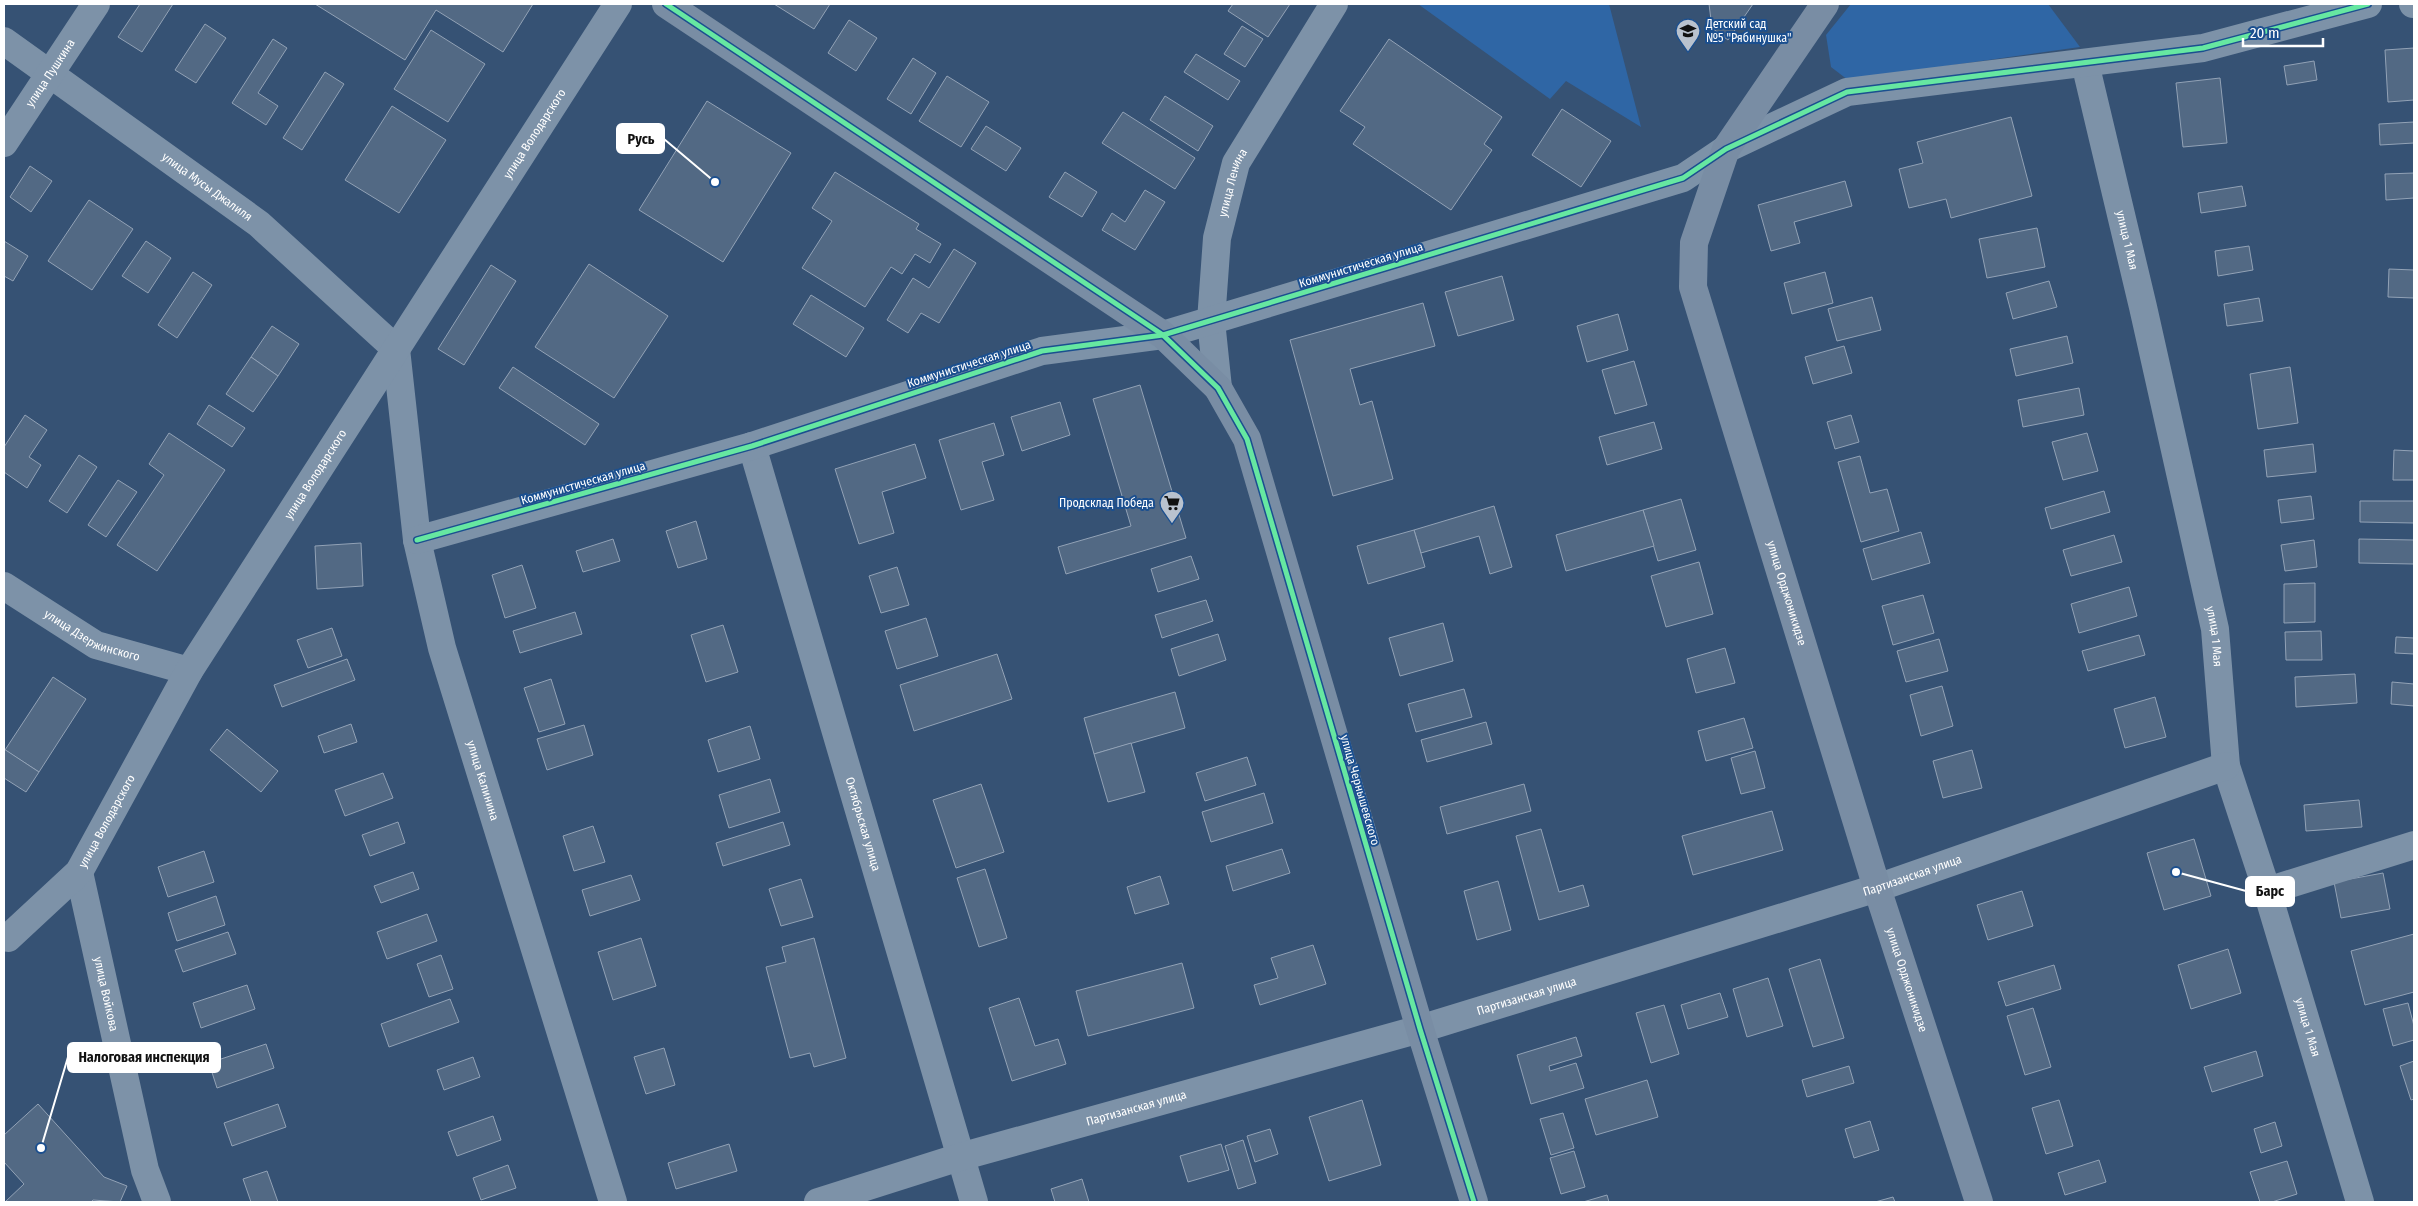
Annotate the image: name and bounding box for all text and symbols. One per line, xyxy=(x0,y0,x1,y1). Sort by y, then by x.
scale bar xyxy=(2243,15,2323,47)
place label: Детский сад №5 "Рябинушка" xyxy=(1705,17,1791,45)
school or university icon: Детский сад №5 "Рябинушка" xyxy=(1675,18,1701,52)
text: 20 m xyxy=(2250,24,2280,42)
street label: улица Пушкина xyxy=(23,36,78,110)
street label: улица Володарского xyxy=(501,86,569,181)
callout: Русь xyxy=(617,124,664,153)
text: Русь xyxy=(628,131,655,148)
street label: улица Ленина xyxy=(1216,146,1250,219)
street label: улица Мусы Джалиля xyxy=(159,150,255,224)
street label: улица 1 Мая xyxy=(2113,209,2141,271)
street label: Коммунистическая улица xyxy=(1297,239,1425,291)
street label: Коммунистическая улица xyxy=(906,337,1033,391)
street label: улица Володарского xyxy=(281,427,350,522)
street label: Коммунистическая улица xyxy=(519,458,647,507)
supermarket icon: Продсклад Победа xyxy=(1159,490,1185,524)
place label: Продсклад Победа xyxy=(1059,496,1154,510)
street label: улица Орджоникидзе xyxy=(1764,539,1809,647)
street label: улица 1 Мая xyxy=(2203,605,2225,667)
street label: улица Дзержинского xyxy=(42,607,142,664)
street label: улица Чернышевского xyxy=(1338,733,1382,847)
street label: улица Калинина xyxy=(464,739,502,822)
street label: улица Володарского xyxy=(76,772,138,870)
street label: Октябрьская улица xyxy=(843,775,883,873)
street label: Партизанская улица xyxy=(1861,852,1963,899)
callout: Барс xyxy=(2246,877,2294,906)
text: Барс xyxy=(2256,883,2285,900)
street label: улица Орджоникидзе xyxy=(1883,926,1930,1034)
street label: улица Войкова xyxy=(91,955,121,1033)
street label: Партизанская улица xyxy=(1475,974,1578,1018)
street label: улица 1 Мая xyxy=(2292,996,2323,1058)
callout: Налоговая инспекция xyxy=(68,1043,220,1072)
text: Налоговая инспекция xyxy=(78,1049,210,1066)
street label: Партизанская улица xyxy=(1085,1087,1188,1129)

